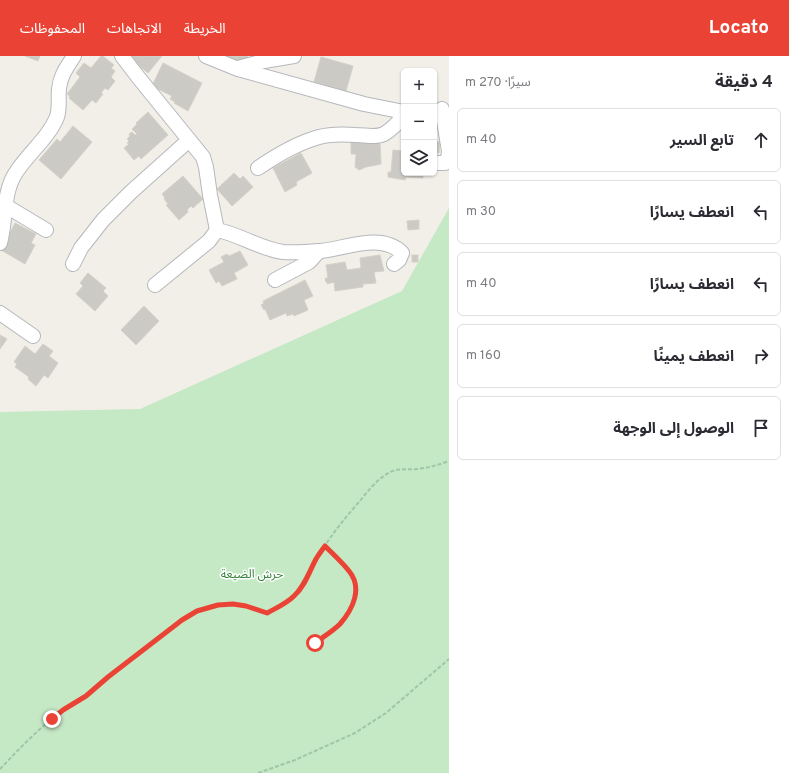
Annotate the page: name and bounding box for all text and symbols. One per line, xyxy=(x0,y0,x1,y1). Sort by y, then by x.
text: Locato xyxy=(709,16,769,40)
text: المحفوظات xyxy=(20,21,85,38)
text: الاتجاهات xyxy=(107,21,162,38)
text: الخريطة xyxy=(184,21,226,38)
map controls xyxy=(401,68,437,176)
button: + xyxy=(401,68,437,104)
text: 4 دقيقة xyxy=(715,72,773,94)
text: سيرًا · 270 m xyxy=(465,75,531,91)
button: − xyxy=(401,104,437,140)
icon: ahead xyxy=(750,129,772,151)
text: 40 m xyxy=(466,132,497,148)
text: تابع السير xyxy=(670,132,734,151)
button: layers xyxy=(401,140,437,176)
icon: left xyxy=(750,201,772,223)
text: 30 m xyxy=(466,204,496,220)
text: انعطف يسارًا xyxy=(650,204,734,223)
icon: left xyxy=(750,273,772,295)
text: 40 m xyxy=(466,276,497,292)
text: انعطف يسارًا xyxy=(650,276,734,295)
icon: right xyxy=(750,345,772,367)
text: 160 m xyxy=(466,348,501,364)
text: انعطف يمينًا xyxy=(654,348,734,367)
icon: arrive xyxy=(750,417,772,439)
text: الوصول إلى الوجهة xyxy=(613,420,734,439)
park label: حرش الضيعة xyxy=(221,567,283,583)
route start xyxy=(306,634,324,652)
route end xyxy=(43,710,61,728)

